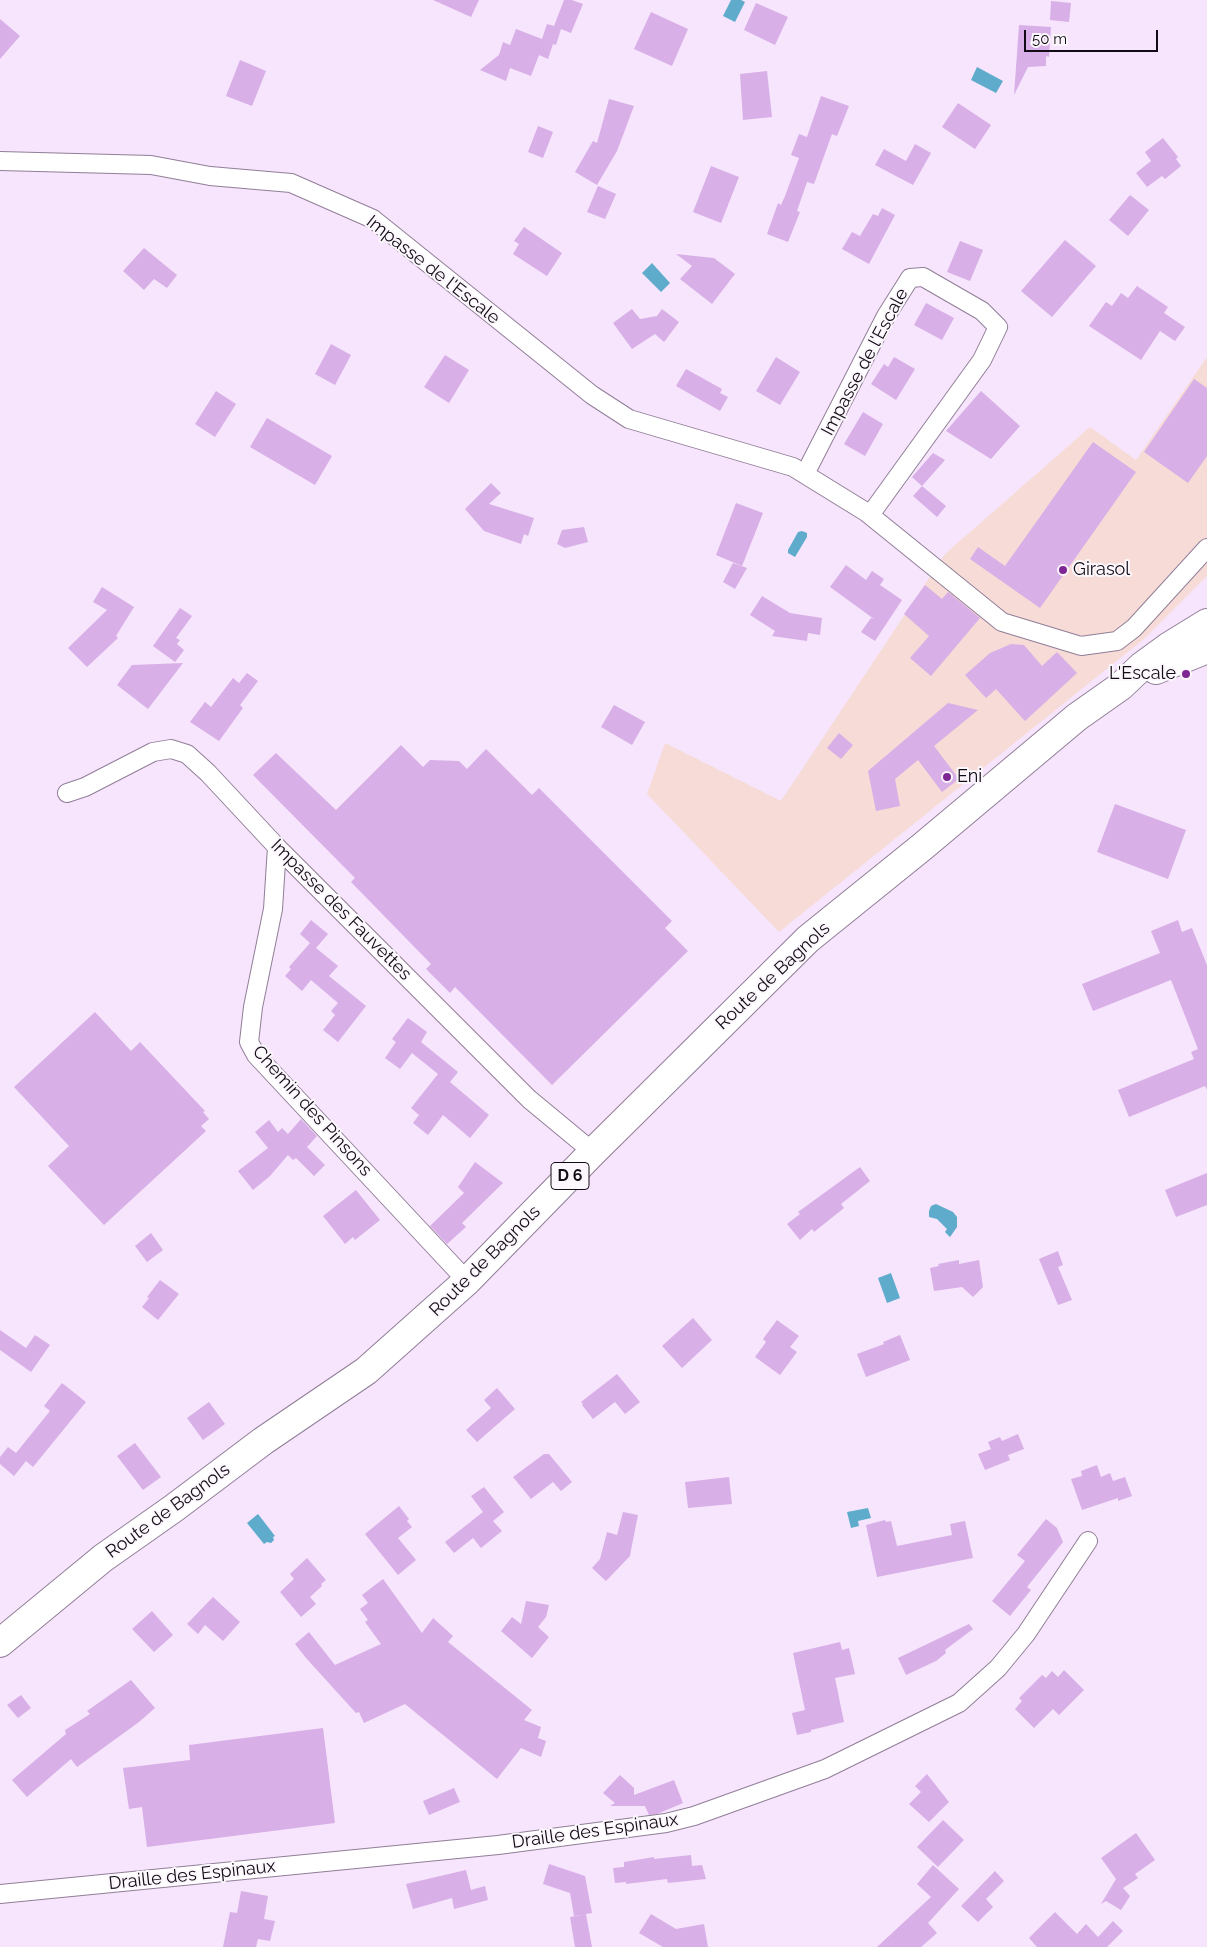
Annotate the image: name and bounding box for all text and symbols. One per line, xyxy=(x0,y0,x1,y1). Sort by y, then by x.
scale bar xyxy=(1027,20,1161,52)
text: 50 m xyxy=(1032,30,1067,48)
street label: Impasse de l'Escale xyxy=(362,211,504,329)
street label: Impasse de l'Escale xyxy=(817,285,913,439)
place label: Girasol xyxy=(1073,559,1130,581)
marker: Girasol xyxy=(1057,564,1069,576)
place label: L'Escale xyxy=(1109,663,1176,685)
marker: L'Escale xyxy=(1180,668,1192,680)
place label: Eni xyxy=(957,766,982,788)
marker: Eni xyxy=(941,771,953,783)
street label: Impasse des Fauvettes xyxy=(266,835,416,985)
street label: Route de Bagnols xyxy=(712,918,834,1034)
street label: Chemin des Pinsons xyxy=(248,1041,376,1181)
road number: D 6 xyxy=(551,1162,589,1190)
street label: Route de Bagnols xyxy=(425,1201,545,1321)
street label: Route de Bagnols xyxy=(102,1459,234,1563)
street label: Draille des Espinaux xyxy=(511,1809,679,1853)
street label: Draille des Espinaux xyxy=(108,1855,276,1895)

